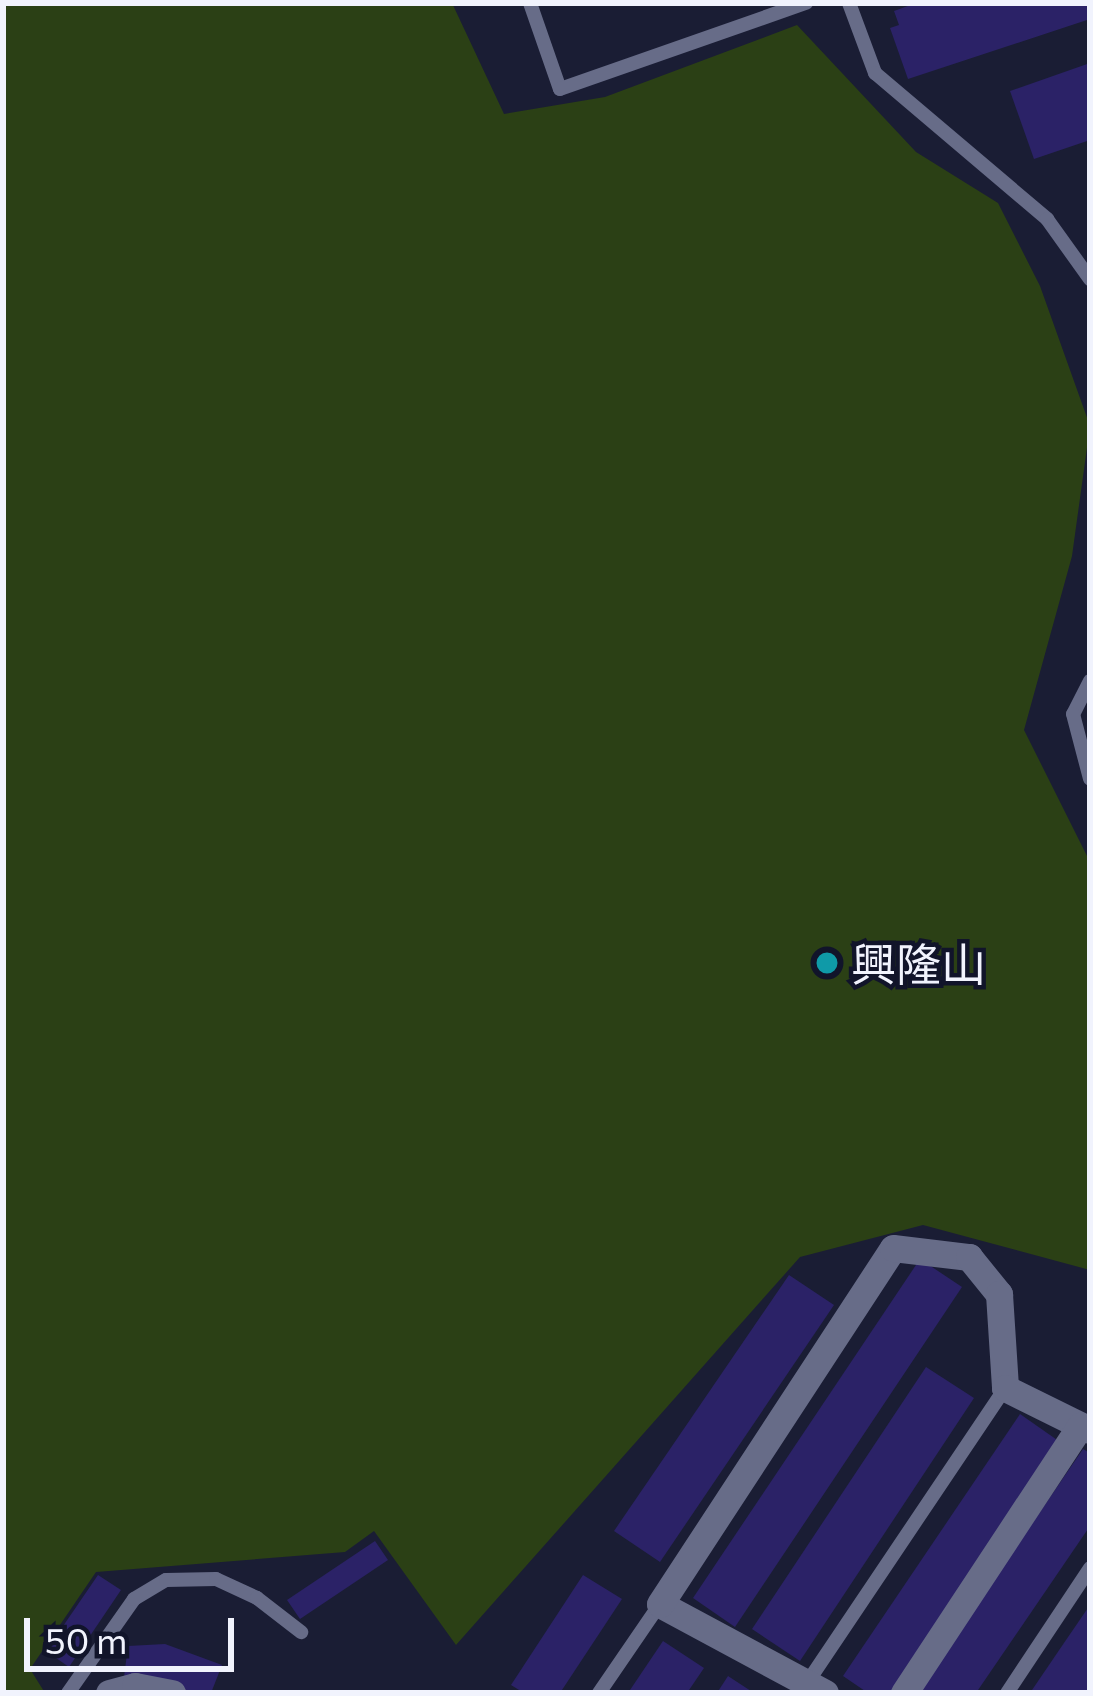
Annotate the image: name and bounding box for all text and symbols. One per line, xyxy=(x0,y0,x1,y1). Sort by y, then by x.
place label: 興隆山 xyxy=(851,936,986,990)
marker: 興隆山 xyxy=(814,950,840,976)
scale bar xyxy=(30,1594,240,1668)
text: 50 m xyxy=(45,1617,127,1661)

